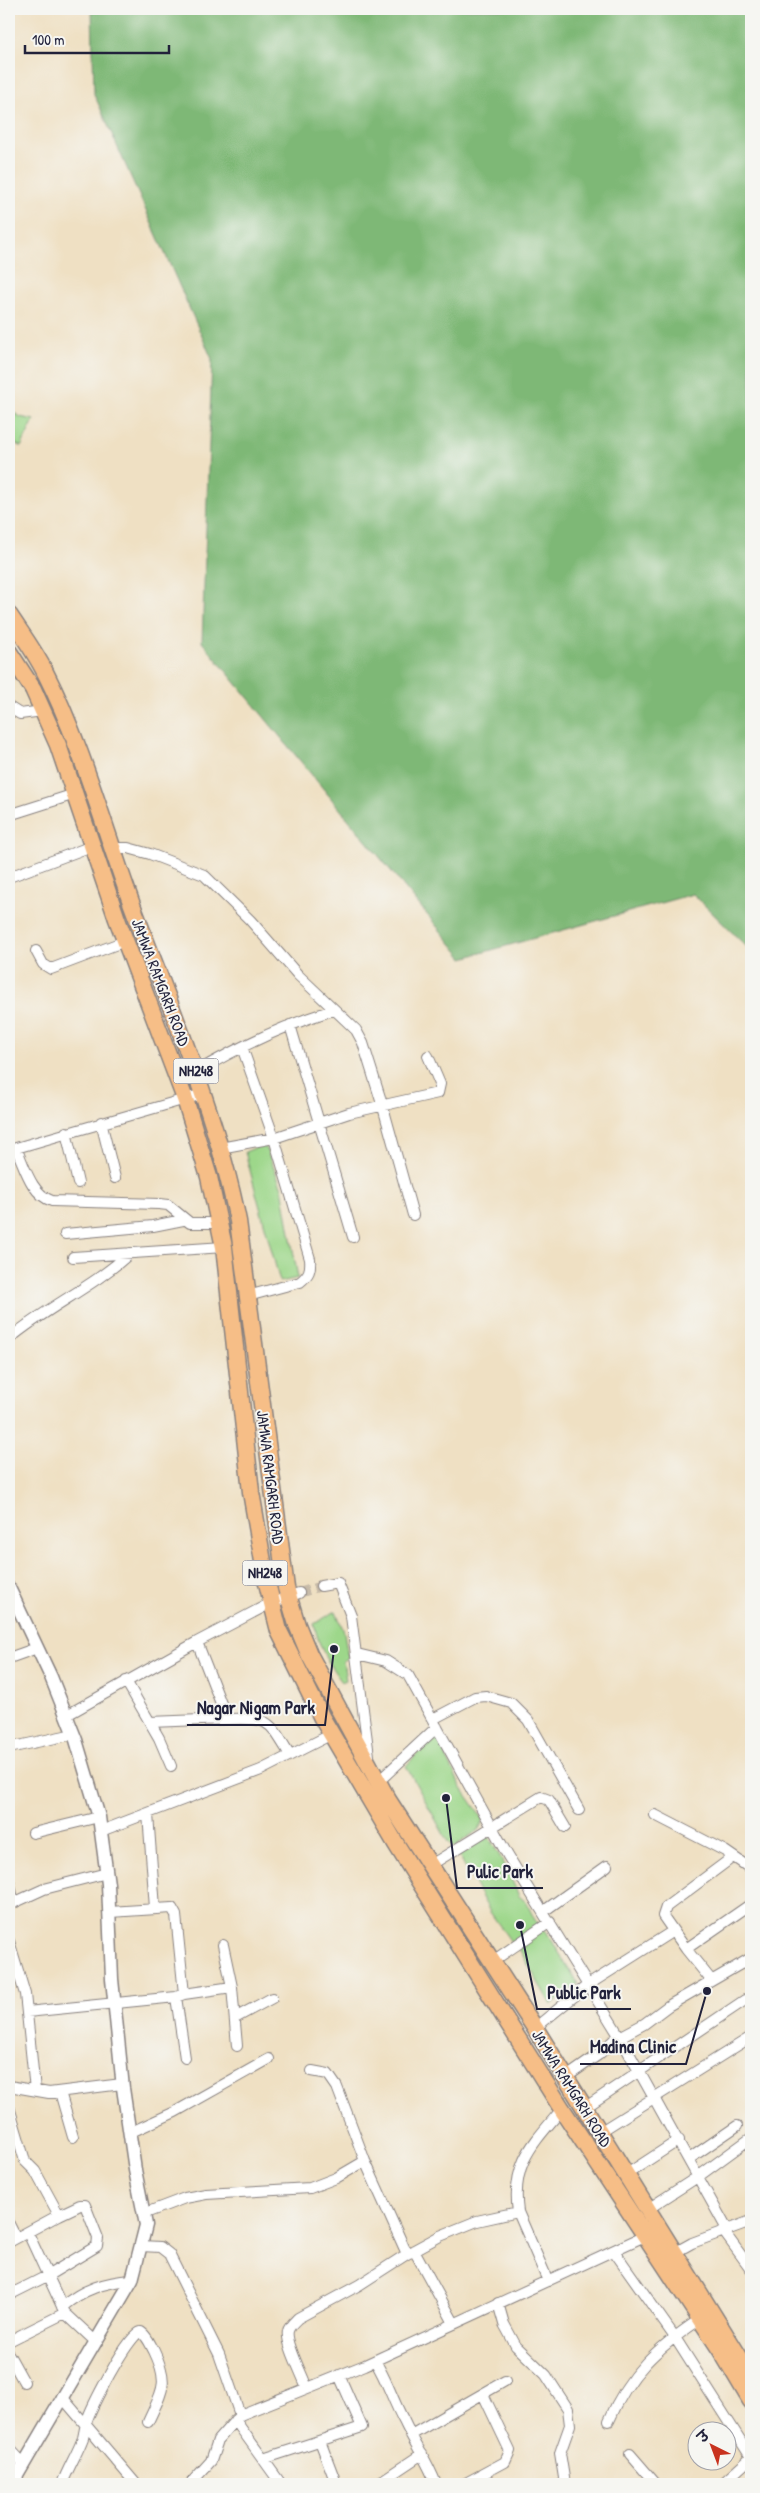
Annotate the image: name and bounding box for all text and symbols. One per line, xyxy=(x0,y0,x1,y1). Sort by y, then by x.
scale bar xyxy=(25,22,169,54)
text: 100 m xyxy=(32,29,65,50)
street label: JAMWA RAMGARH ROAD xyxy=(127,915,196,1049)
road number: NH248 xyxy=(174,1058,218,1084)
street label: JAMWA RAMGARH ROAD xyxy=(252,1409,290,1546)
road number: NH248 xyxy=(242,1560,288,1586)
callout: Nagar Nigam Park xyxy=(187,1692,325,1725)
text: Nagar Nigam Park xyxy=(197,1695,315,1721)
callout: Pulic Park xyxy=(457,1855,543,1888)
text: Pulic Park xyxy=(467,1859,533,1884)
callout: Public Park xyxy=(537,1976,631,2009)
text: Public Park xyxy=(547,1980,621,2005)
street label: JAMWA RAMGARH ROAD xyxy=(527,2025,617,2151)
callout: Madina Clinic xyxy=(580,2031,686,2064)
text: Madina Clinic xyxy=(590,2034,677,2059)
north arrow xyxy=(688,2420,738,2470)
text: उ xyxy=(692,2425,714,2447)

